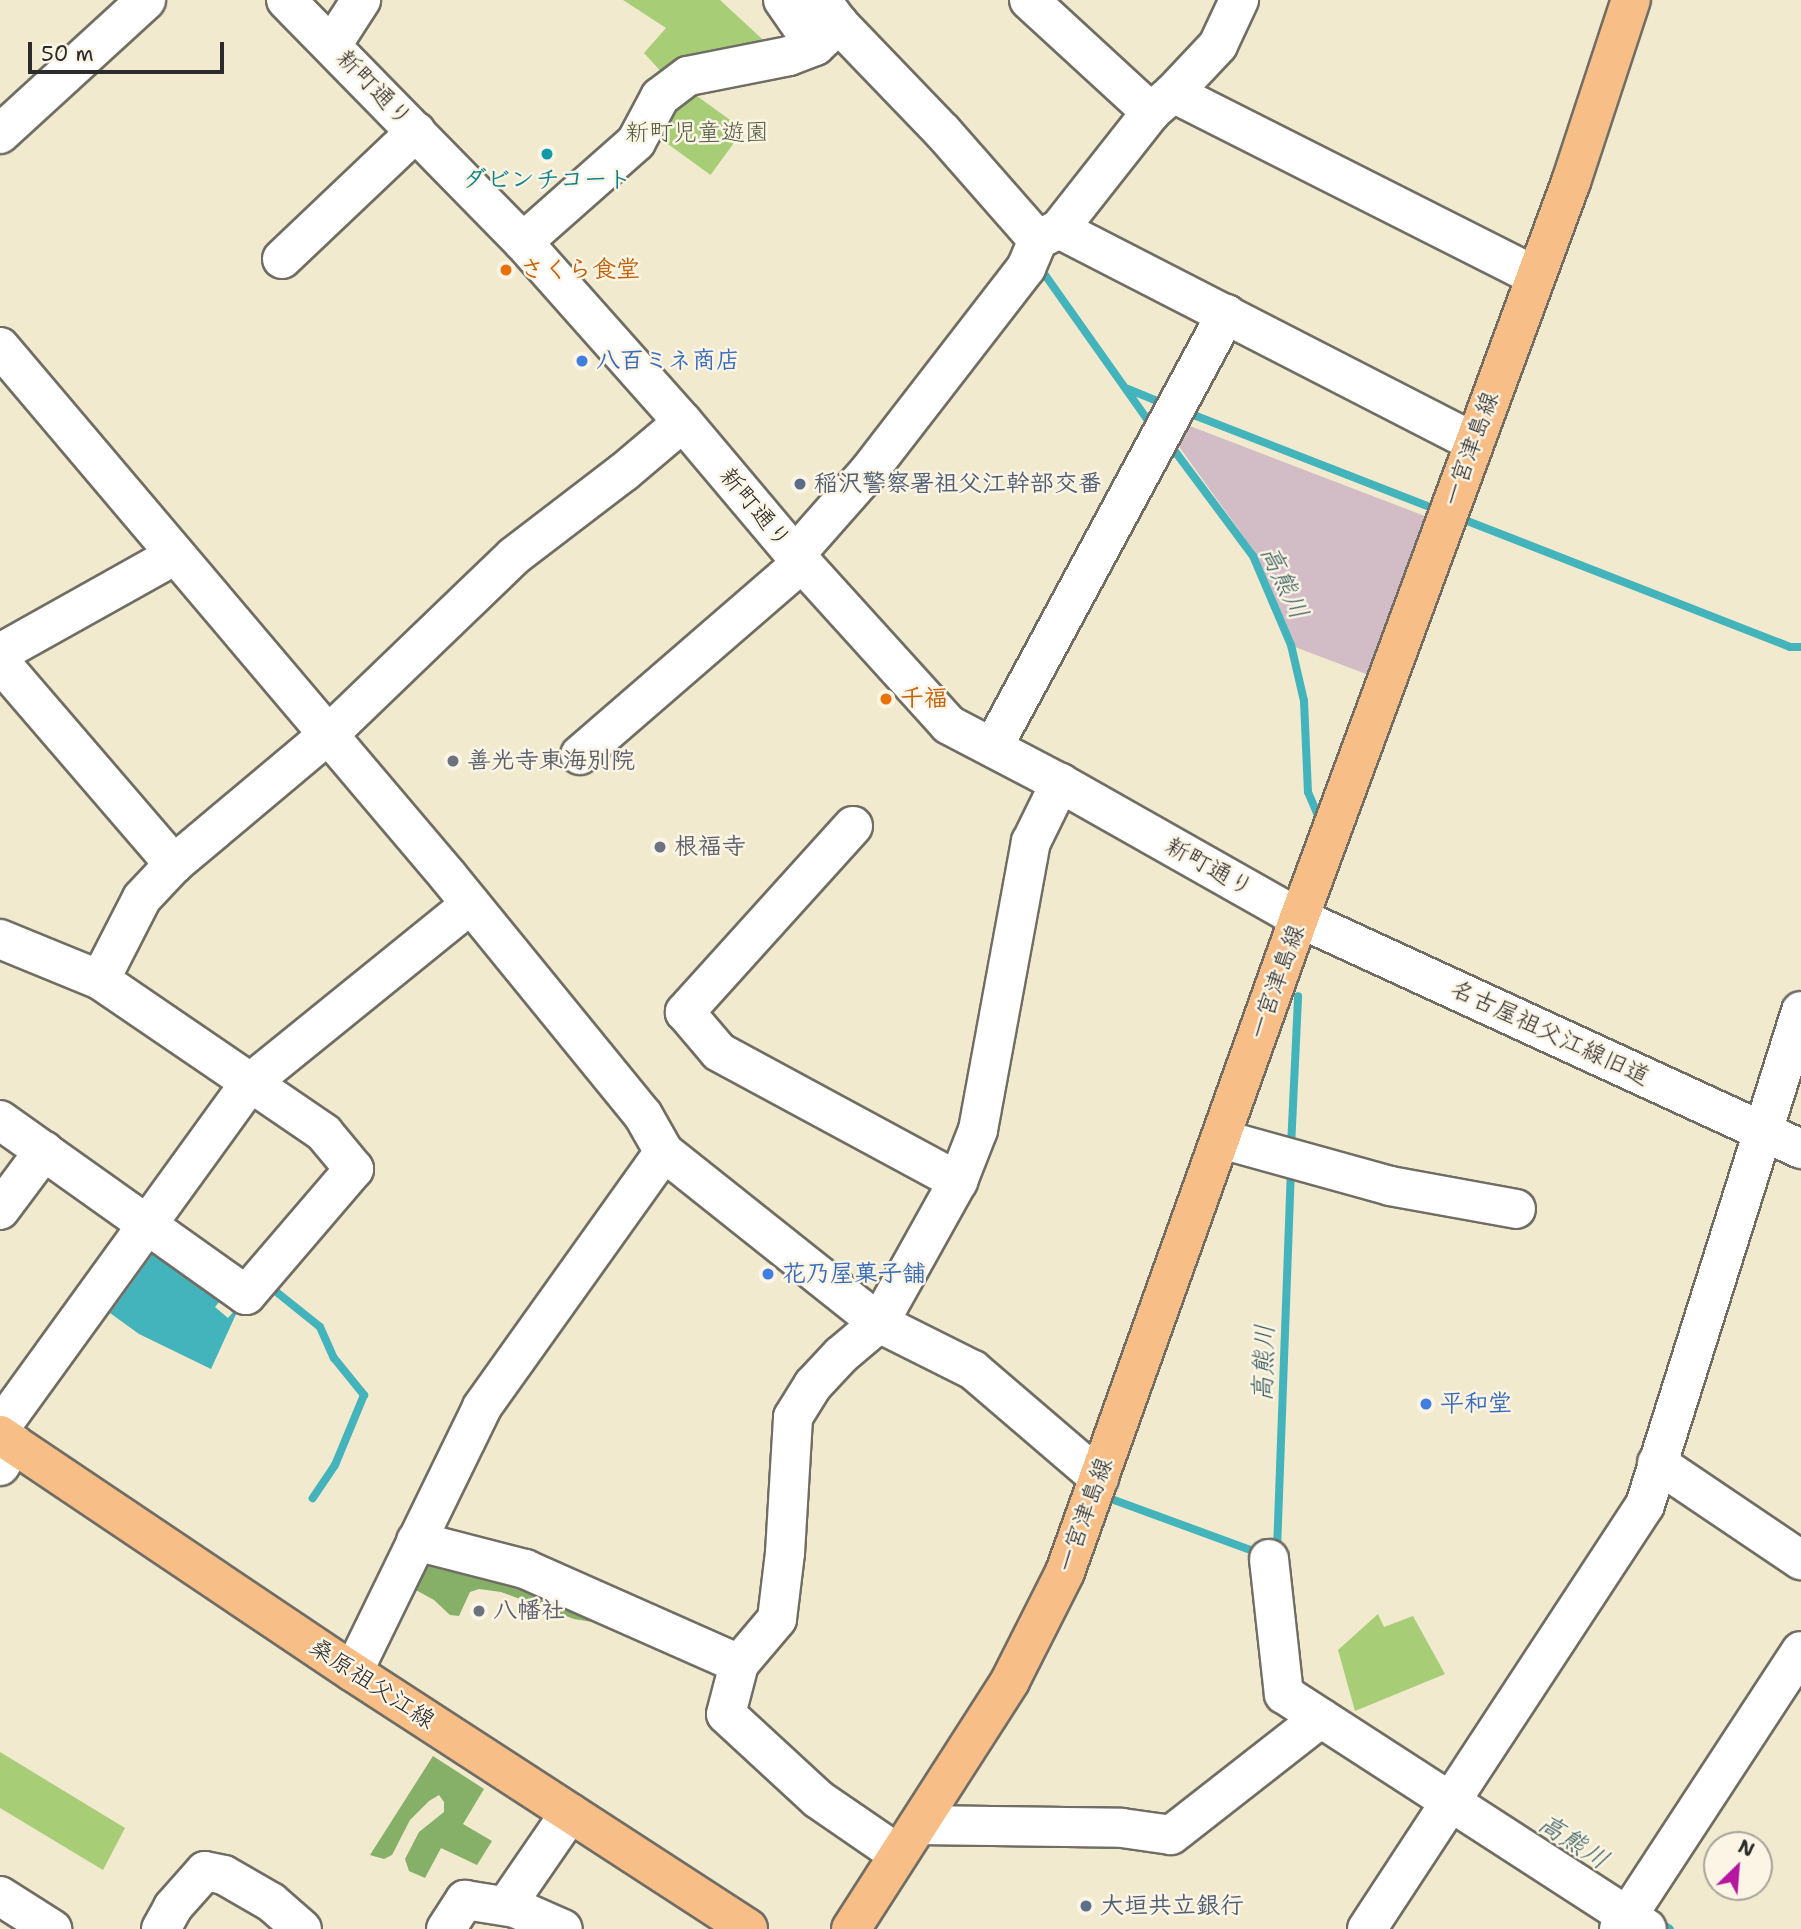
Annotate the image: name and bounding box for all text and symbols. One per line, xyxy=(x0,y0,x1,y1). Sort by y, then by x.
scale bar xyxy=(32,28,228,72)
text: 50 m xyxy=(41,40,94,68)
street label: 新町通り xyxy=(330,43,418,133)
park label: 新町児童遊園 xyxy=(625,119,769,147)
marker: ダビンチコート xyxy=(539,146,555,162)
place label: ダビンチコート xyxy=(463,166,631,194)
place label: さくら食堂 xyxy=(520,256,640,284)
marker: さくら食堂 xyxy=(498,262,514,278)
place label: 八百ミネ商店 xyxy=(596,347,740,375)
marker: 八百ミネ商店 xyxy=(574,353,590,369)
street label: 一宮津島線 xyxy=(1437,388,1505,510)
street label: 新町通り xyxy=(713,462,797,554)
place label: 稲沢警察署祖父江幹部交番 xyxy=(814,470,1102,498)
marker: 稲沢警察署祖父江幹部交番 xyxy=(792,476,808,492)
water label: 高熊川 xyxy=(1254,540,1316,624)
place label: 千福 xyxy=(900,685,948,713)
marker: 千福 xyxy=(878,691,894,707)
place label: 善光寺東海別院 xyxy=(467,747,635,775)
marker: 善光寺東海別院 xyxy=(445,753,461,769)
street label: 新町通り xyxy=(1160,831,1258,903)
place label: 根福寺 xyxy=(674,833,746,861)
marker: 根福寺 xyxy=(652,839,668,855)
street label: 一宮津島線 xyxy=(1243,921,1311,1043)
street label: 名古屋祖父江線旧道 xyxy=(1446,974,1654,1092)
place label: 花乃屋菓子舗 xyxy=(782,1260,926,1288)
marker: 花乃屋菓子舗 xyxy=(760,1266,776,1282)
water label: 高熊川 xyxy=(1246,1323,1280,1403)
place label: 平和堂 xyxy=(1440,1390,1512,1418)
marker: 平和堂 xyxy=(1418,1396,1434,1412)
street label: 一宮津島線 xyxy=(1051,1454,1119,1576)
place label: 八幡社 xyxy=(493,1597,565,1625)
marker: 八幡社 xyxy=(471,1603,487,1619)
street label: 桑原祖父江線 xyxy=(304,1633,440,1735)
water label: 高熊川 xyxy=(1533,1807,1615,1875)
north arrow xyxy=(1703,1831,1773,1901)
text: N xyxy=(1734,1834,1758,1863)
place label: 大垣共立銀行 xyxy=(1100,1892,1244,1920)
marker: 大垣共立銀行 xyxy=(1078,1898,1094,1914)

